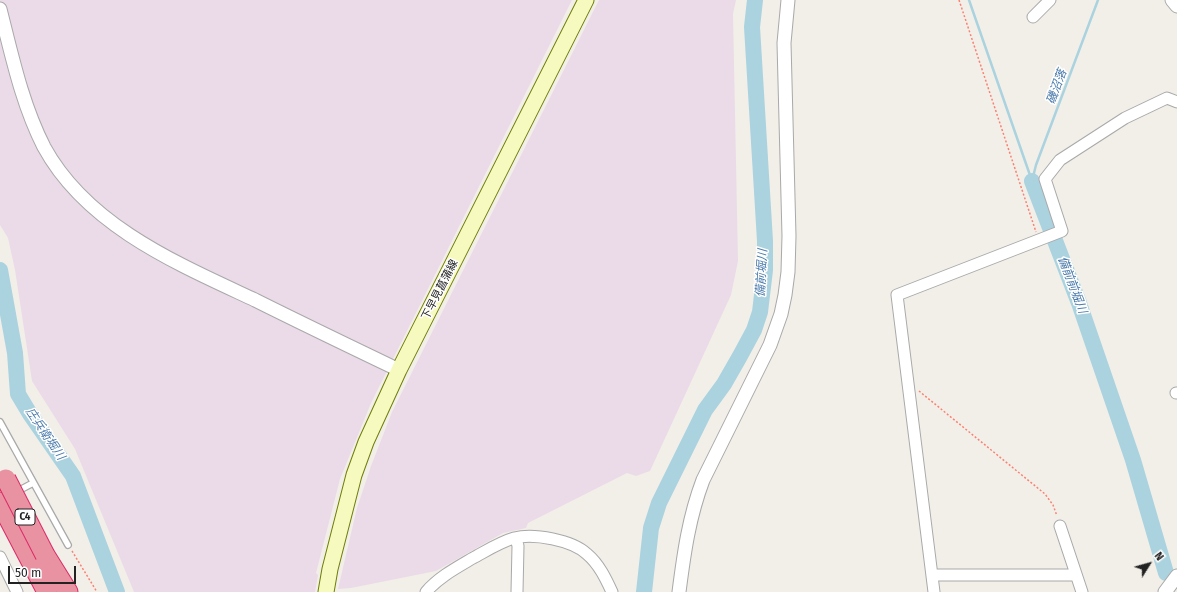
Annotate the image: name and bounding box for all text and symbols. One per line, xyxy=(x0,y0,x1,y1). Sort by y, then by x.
water label: 磯沼落 xyxy=(1044,68,1070,106)
water label: 備前堀川 xyxy=(754,249,770,297)
water label: 備前前堀川 xyxy=(1055,254,1089,316)
street label: 下早見菖蒲線 xyxy=(419,258,461,322)
water label: 庄兵衛堀川 xyxy=(22,405,68,463)
road number: C4 xyxy=(15,509,35,525)
north arrow xyxy=(1129,544,1169,584)
text: N xyxy=(1152,550,1166,563)
scale bar xyxy=(10,558,78,584)
text: 50 m xyxy=(15,566,41,580)

